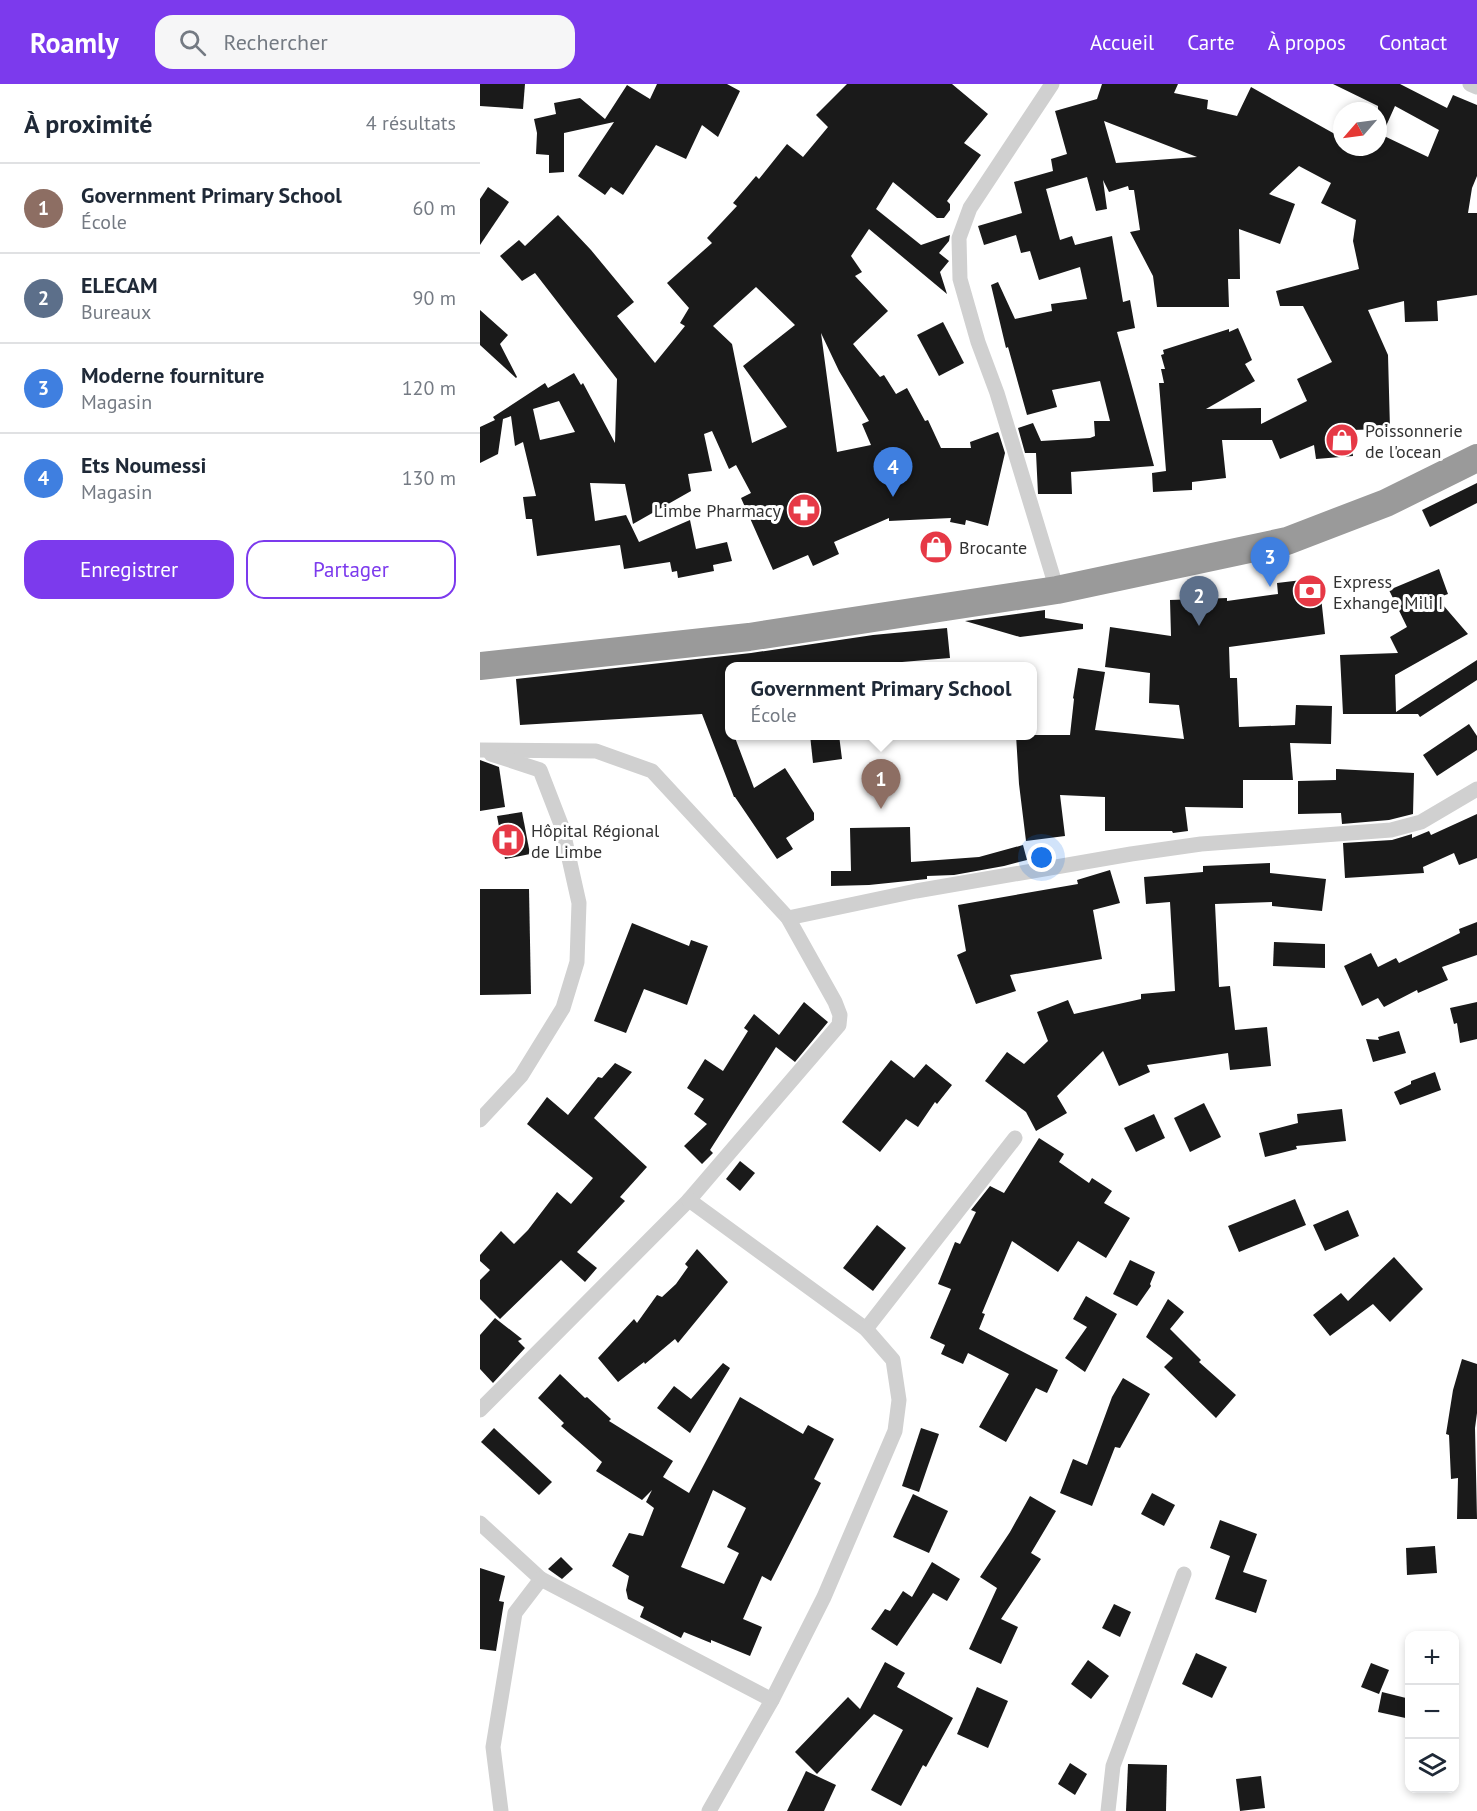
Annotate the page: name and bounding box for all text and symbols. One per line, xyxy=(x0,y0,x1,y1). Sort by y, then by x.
search box xyxy=(155,15,575,69)
text: Roamly xyxy=(30,24,119,61)
icon: search xyxy=(176,26,209,59)
text: Rechercher xyxy=(224,28,328,56)
text: Accueil xyxy=(1090,29,1154,56)
text: Carte xyxy=(1187,29,1235,56)
text: À propos xyxy=(1268,29,1346,56)
text: Contact xyxy=(1379,29,1447,56)
north arrow xyxy=(1333,102,1387,156)
text: À proximité xyxy=(24,107,152,140)
text: 4 résultats xyxy=(366,110,456,136)
text: Government Primary School xyxy=(81,181,342,209)
text: 1 xyxy=(38,195,49,221)
text: 60 m xyxy=(413,195,456,221)
text: École xyxy=(81,209,127,235)
text: ELECAM xyxy=(81,271,158,299)
text: 2 xyxy=(38,285,49,311)
text: 90 m xyxy=(413,285,456,311)
text: Bureaux xyxy=(81,299,151,325)
text: Moderne fourniture xyxy=(81,361,265,389)
text: 3 xyxy=(38,375,49,401)
text: 120 m xyxy=(402,375,456,401)
text: Magasin xyxy=(81,389,152,415)
place label: Poissonnerie de l'ocean xyxy=(1365,419,1463,463)
shop icon: Poissonnerie de l'ocean xyxy=(1324,422,1360,458)
pin: 4 xyxy=(874,448,912,497)
text: Ets Noumessi xyxy=(81,451,207,479)
text: 4 xyxy=(38,465,49,491)
text: 130 m xyxy=(402,465,456,491)
text: Magasin xyxy=(81,479,152,505)
pharmacy icon: Limbe Pharmacy xyxy=(786,492,822,528)
place label: Limbe Pharmacy xyxy=(654,499,782,522)
shop icon: Brocante xyxy=(918,529,954,565)
place label: Brocante xyxy=(959,536,1027,559)
pin: 3 xyxy=(1250,538,1290,587)
button: Enregistrer xyxy=(24,540,234,599)
button: Partager xyxy=(246,540,456,599)
place label: Express Exhange Mili I xyxy=(1333,570,1443,614)
bank icon: Express Exhange Mili I xyxy=(1292,573,1328,609)
pin: 2 xyxy=(1180,576,1218,626)
popup xyxy=(725,662,1037,740)
text: Government Primary School xyxy=(751,674,1011,702)
text: École xyxy=(751,702,797,728)
pin: 1 xyxy=(862,760,900,809)
place label: Hôpital Régional de Limbe xyxy=(531,819,660,863)
hospital icon: Hôpital Régional de Limbe xyxy=(490,822,526,858)
your location xyxy=(1027,843,1056,872)
map controls xyxy=(1405,1631,1459,1793)
button: + xyxy=(1405,1631,1459,1685)
button: − xyxy=(1405,1685,1459,1739)
button: layers xyxy=(1405,1739,1459,1793)

